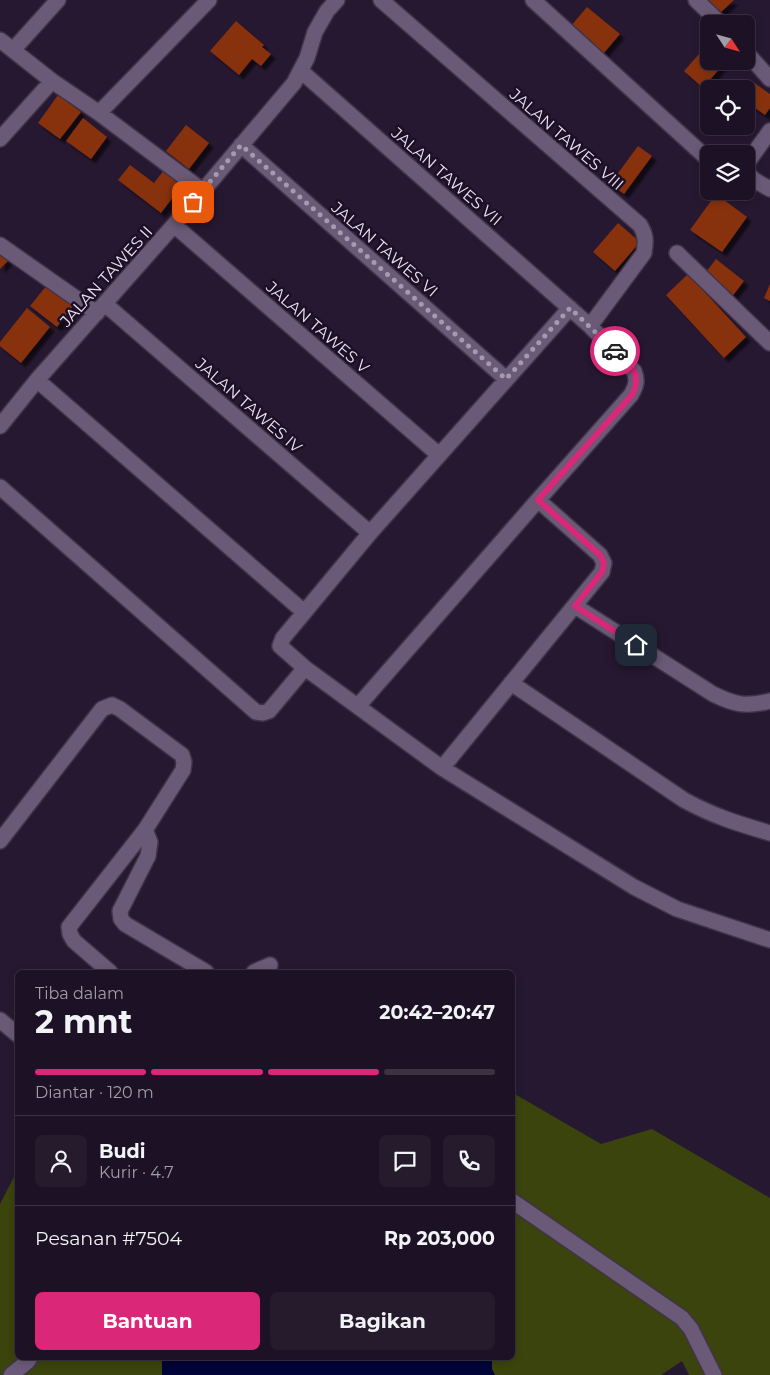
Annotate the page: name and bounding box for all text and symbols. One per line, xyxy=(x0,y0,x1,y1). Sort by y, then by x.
north arrow xyxy=(700,15,755,70)
map controls xyxy=(700,15,755,200)
button: locate xyxy=(700,80,755,135)
street label: JALAN TAWES VIII xyxy=(505,84,627,194)
street label: JALAN TAWES VII xyxy=(387,123,506,229)
button: layers xyxy=(700,145,755,200)
pin xyxy=(172,181,214,223)
icon: bag xyxy=(179,188,207,216)
street label: JALAN TAWES VI xyxy=(327,197,442,301)
street label: JALAN TAWES II xyxy=(56,222,157,331)
street label: JALAN TAWES V xyxy=(262,277,374,378)
courier xyxy=(590,326,640,376)
icon: car xyxy=(601,337,629,365)
street label: JALAN TAWES IV xyxy=(191,353,306,457)
pin xyxy=(615,624,657,666)
icon: home xyxy=(622,631,650,659)
text: Tiba dalam xyxy=(35,984,124,1003)
text: 20:42–20:47 xyxy=(379,1001,495,1024)
text: 2 mnt xyxy=(35,1002,133,1041)
text: Diantar · 120 m xyxy=(35,1083,154,1102)
button: person xyxy=(35,1135,87,1187)
button: chat xyxy=(379,1135,431,1187)
button: phone xyxy=(443,1135,495,1187)
text: Budi xyxy=(99,1140,145,1163)
text: Kurir · 4.7 xyxy=(99,1163,174,1182)
text: Pesanan #7504 xyxy=(35,1227,182,1250)
text: Rp 203,000 xyxy=(384,1227,495,1250)
button: Bantuan xyxy=(35,1292,260,1350)
button: Bagikan xyxy=(270,1292,495,1350)

